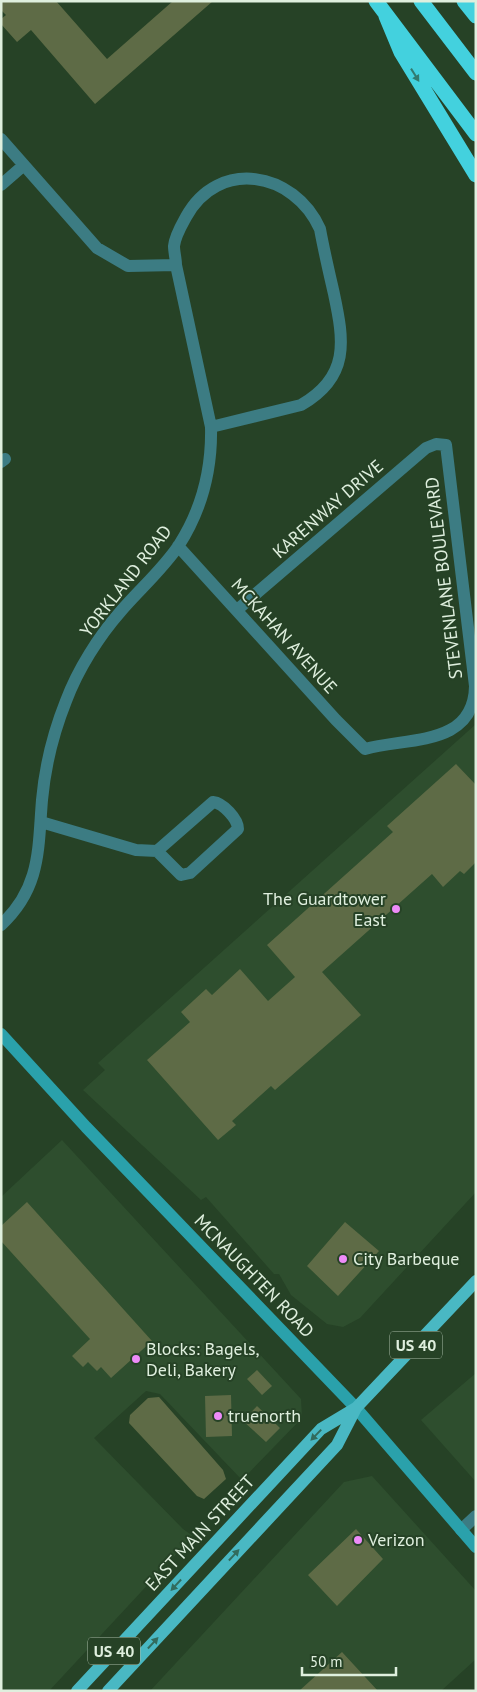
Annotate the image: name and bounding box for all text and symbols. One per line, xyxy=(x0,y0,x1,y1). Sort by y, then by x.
one-way arrow xyxy=(411,68,420,82)
street label: KARENWAY DRIVE xyxy=(268,454,388,563)
street label: STEVENLANE BOULEVARD xyxy=(420,476,467,681)
street label: YORKLAND ROAD xyxy=(75,520,177,641)
street label: MCKAHAN AVENUE xyxy=(226,573,342,698)
place label: The Guardtower East xyxy=(263,887,386,931)
marker: The Guardtower East xyxy=(390,903,402,915)
street label: MCNAUGHTEN ROAD xyxy=(190,1209,319,1342)
place label: City Barbeque xyxy=(353,1247,460,1270)
marker: City Barbeque xyxy=(337,1253,349,1265)
road number: US 40 xyxy=(390,1332,442,1358)
place label: Blocks: Bagels, Deli, Bakery xyxy=(146,1337,260,1381)
marker: Blocks: Bagels, Deli, Bakery xyxy=(130,1353,142,1365)
place label: truenorth xyxy=(228,1404,301,1427)
marker: truenorth xyxy=(212,1410,224,1422)
one-way arrow xyxy=(310,1429,322,1441)
street label: EAST MAIN STREET xyxy=(140,1470,259,1595)
place label: Verizon xyxy=(367,1528,425,1551)
marker: Verizon xyxy=(352,1534,364,1546)
one-way arrow xyxy=(228,1550,240,1562)
one-way arrow xyxy=(170,1578,182,1590)
one-way arrow xyxy=(147,1637,159,1649)
road number: US 40 xyxy=(88,1638,140,1664)
scale bar xyxy=(302,1644,396,1676)
text: 50 m xyxy=(310,1652,343,1671)

